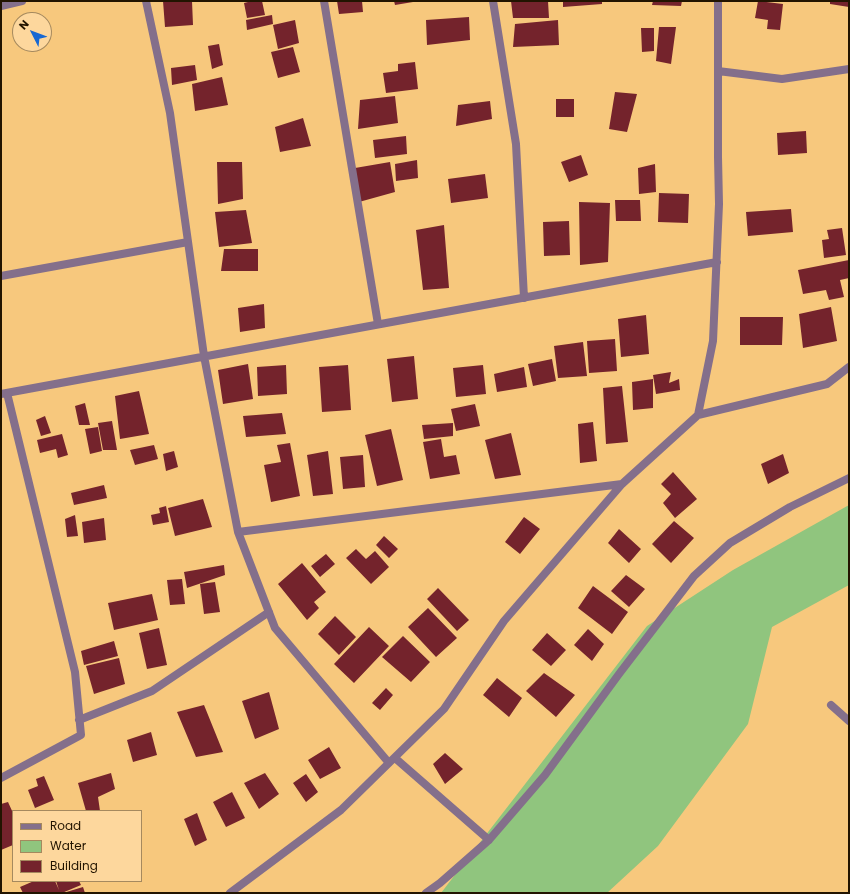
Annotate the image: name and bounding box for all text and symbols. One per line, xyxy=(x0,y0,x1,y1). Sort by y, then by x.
north arrow xyxy=(12,12,52,52)
text: N xyxy=(15,16,33,33)
legend xyxy=(12,810,142,882)
text: Road xyxy=(50,817,81,834)
text: Water xyxy=(50,837,86,854)
text: Building xyxy=(50,857,98,874)

